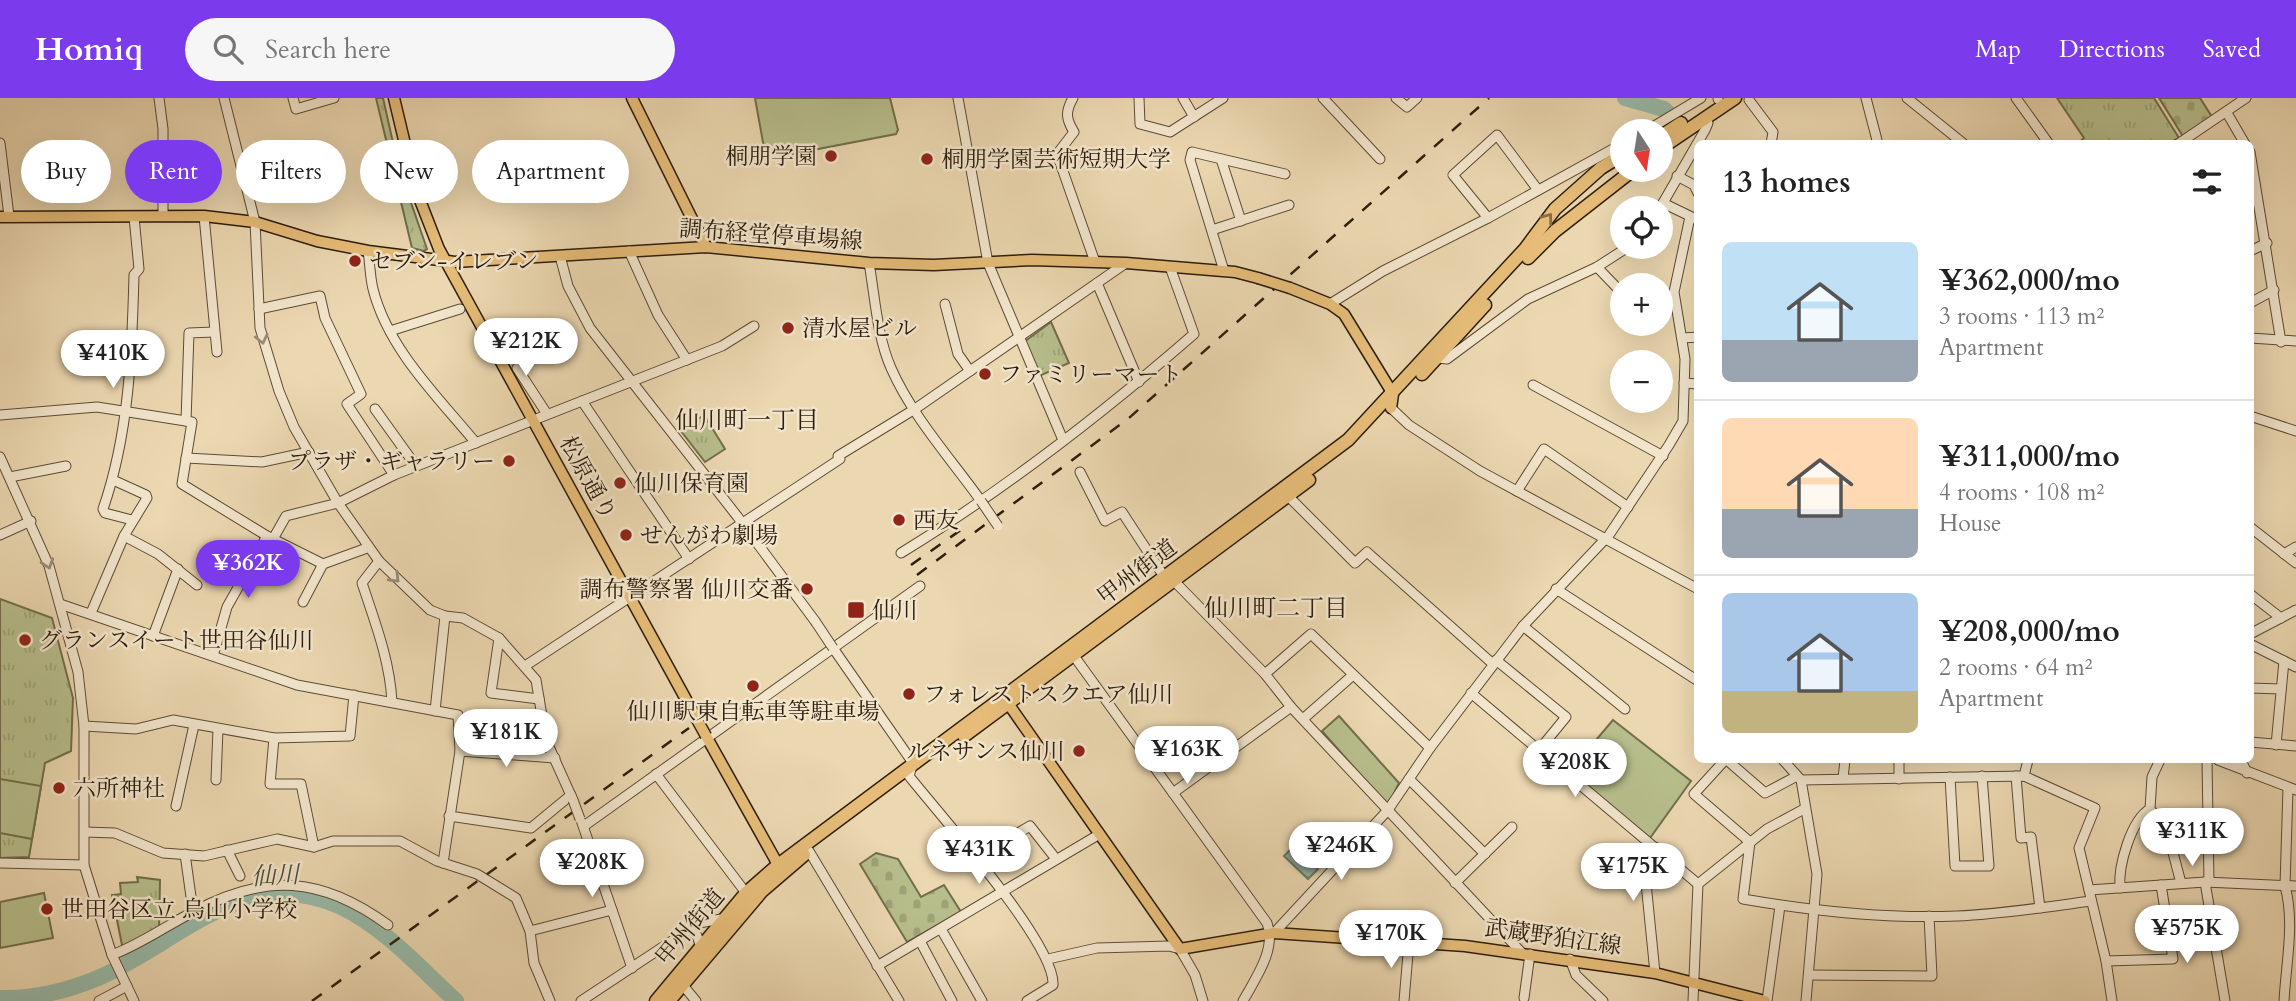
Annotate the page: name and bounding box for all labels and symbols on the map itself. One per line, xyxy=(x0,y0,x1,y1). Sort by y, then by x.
north arrow xyxy=(1610,119,1673,182)
place label: 桐朋学園 xyxy=(725,141,817,172)
place label: 桐朋学園芸術短期大学 xyxy=(941,144,1171,175)
marker: 桐朋学園 xyxy=(823,148,839,164)
marker: 桐朋学園芸術短期大学 xyxy=(919,151,935,167)
street label: 調布経堂停車場線 xyxy=(678,213,864,257)
one-way arrow xyxy=(1540,213,1553,226)
place label: セブン-イレブン xyxy=(369,246,538,277)
marker: セブン-イレブン xyxy=(347,253,363,269)
place label: 清水屋ビル xyxy=(802,313,917,344)
pin: ¥212K xyxy=(477,318,575,378)
marker: 清水屋ビル xyxy=(780,320,796,336)
pin: ¥410K xyxy=(64,330,162,390)
one-way arrow xyxy=(254,333,269,345)
place label: ファミリーマート xyxy=(999,359,1183,390)
marker: ファミリーマート xyxy=(977,366,993,382)
district label: 仙川町一丁目 xyxy=(675,404,819,437)
street label: 松原通り xyxy=(552,430,624,526)
place label: プラザ・ギャラリー xyxy=(288,446,495,477)
marker: プラザ・ギャラリー xyxy=(501,453,517,469)
place label: 仙川保育園 xyxy=(634,468,749,499)
marker: 仙川保育園 xyxy=(612,475,628,491)
place label: 西友 xyxy=(913,505,959,536)
marker: 西友 xyxy=(891,512,907,528)
place label: せんがわ劇場 xyxy=(640,520,778,551)
marker: せんがわ劇場 xyxy=(618,527,634,543)
street label: 甲州街道 xyxy=(1091,532,1183,612)
pin: ¥362K xyxy=(199,540,297,600)
one-way arrow xyxy=(40,557,54,570)
one-way arrow xyxy=(387,570,400,583)
place label: 調布警察署 仙川交番 xyxy=(580,574,793,605)
marker: 調布警察署 仙川交番 xyxy=(799,581,815,597)
district label: 仙川町二丁目 xyxy=(1204,592,1348,625)
place label: 仙川 xyxy=(872,595,918,626)
marker: 仙川 xyxy=(846,600,866,620)
place label: グランスイート世田谷仙川 xyxy=(39,625,314,656)
marker: グランスイート世田谷仙川 xyxy=(17,632,33,648)
marker: 仙川駅東自転車等駐車場 xyxy=(745,678,761,694)
place label: フォレストスクエア仙川 xyxy=(923,679,1173,710)
marker: フォレストスクエア仙川 xyxy=(901,686,917,702)
place label: 仙川駅東自転車等駐車場 xyxy=(627,696,880,727)
pin: ¥181K xyxy=(457,710,555,769)
pin: ¥163K xyxy=(1138,726,1236,786)
place label: ルネサンス仙川 xyxy=(907,736,1065,767)
pin: ¥208K xyxy=(1526,740,1624,799)
marker: ルネサンス仙川 xyxy=(1071,743,1087,759)
place label: 六所神社 xyxy=(73,773,165,804)
marker: 六所神社 xyxy=(51,780,67,796)
pin: ¥311K xyxy=(2143,808,2241,868)
pin: ¥246K xyxy=(1292,822,1390,882)
pin: ¥431K xyxy=(930,826,1028,886)
pin: ¥208K xyxy=(543,840,641,899)
pin: ¥175K xyxy=(1584,844,1682,903)
water label: 仙川 xyxy=(250,858,303,894)
street label: 甲州街道 xyxy=(649,882,731,972)
place label: 世田谷区立 烏山小学校 xyxy=(61,894,297,925)
marker: 世田谷区立 烏山小学校 xyxy=(39,901,55,917)
pin: ¥575K xyxy=(2138,906,2236,965)
pin: ¥170K xyxy=(1342,910,1440,970)
street label: 武蔵野狛江線 xyxy=(1483,912,1623,962)

